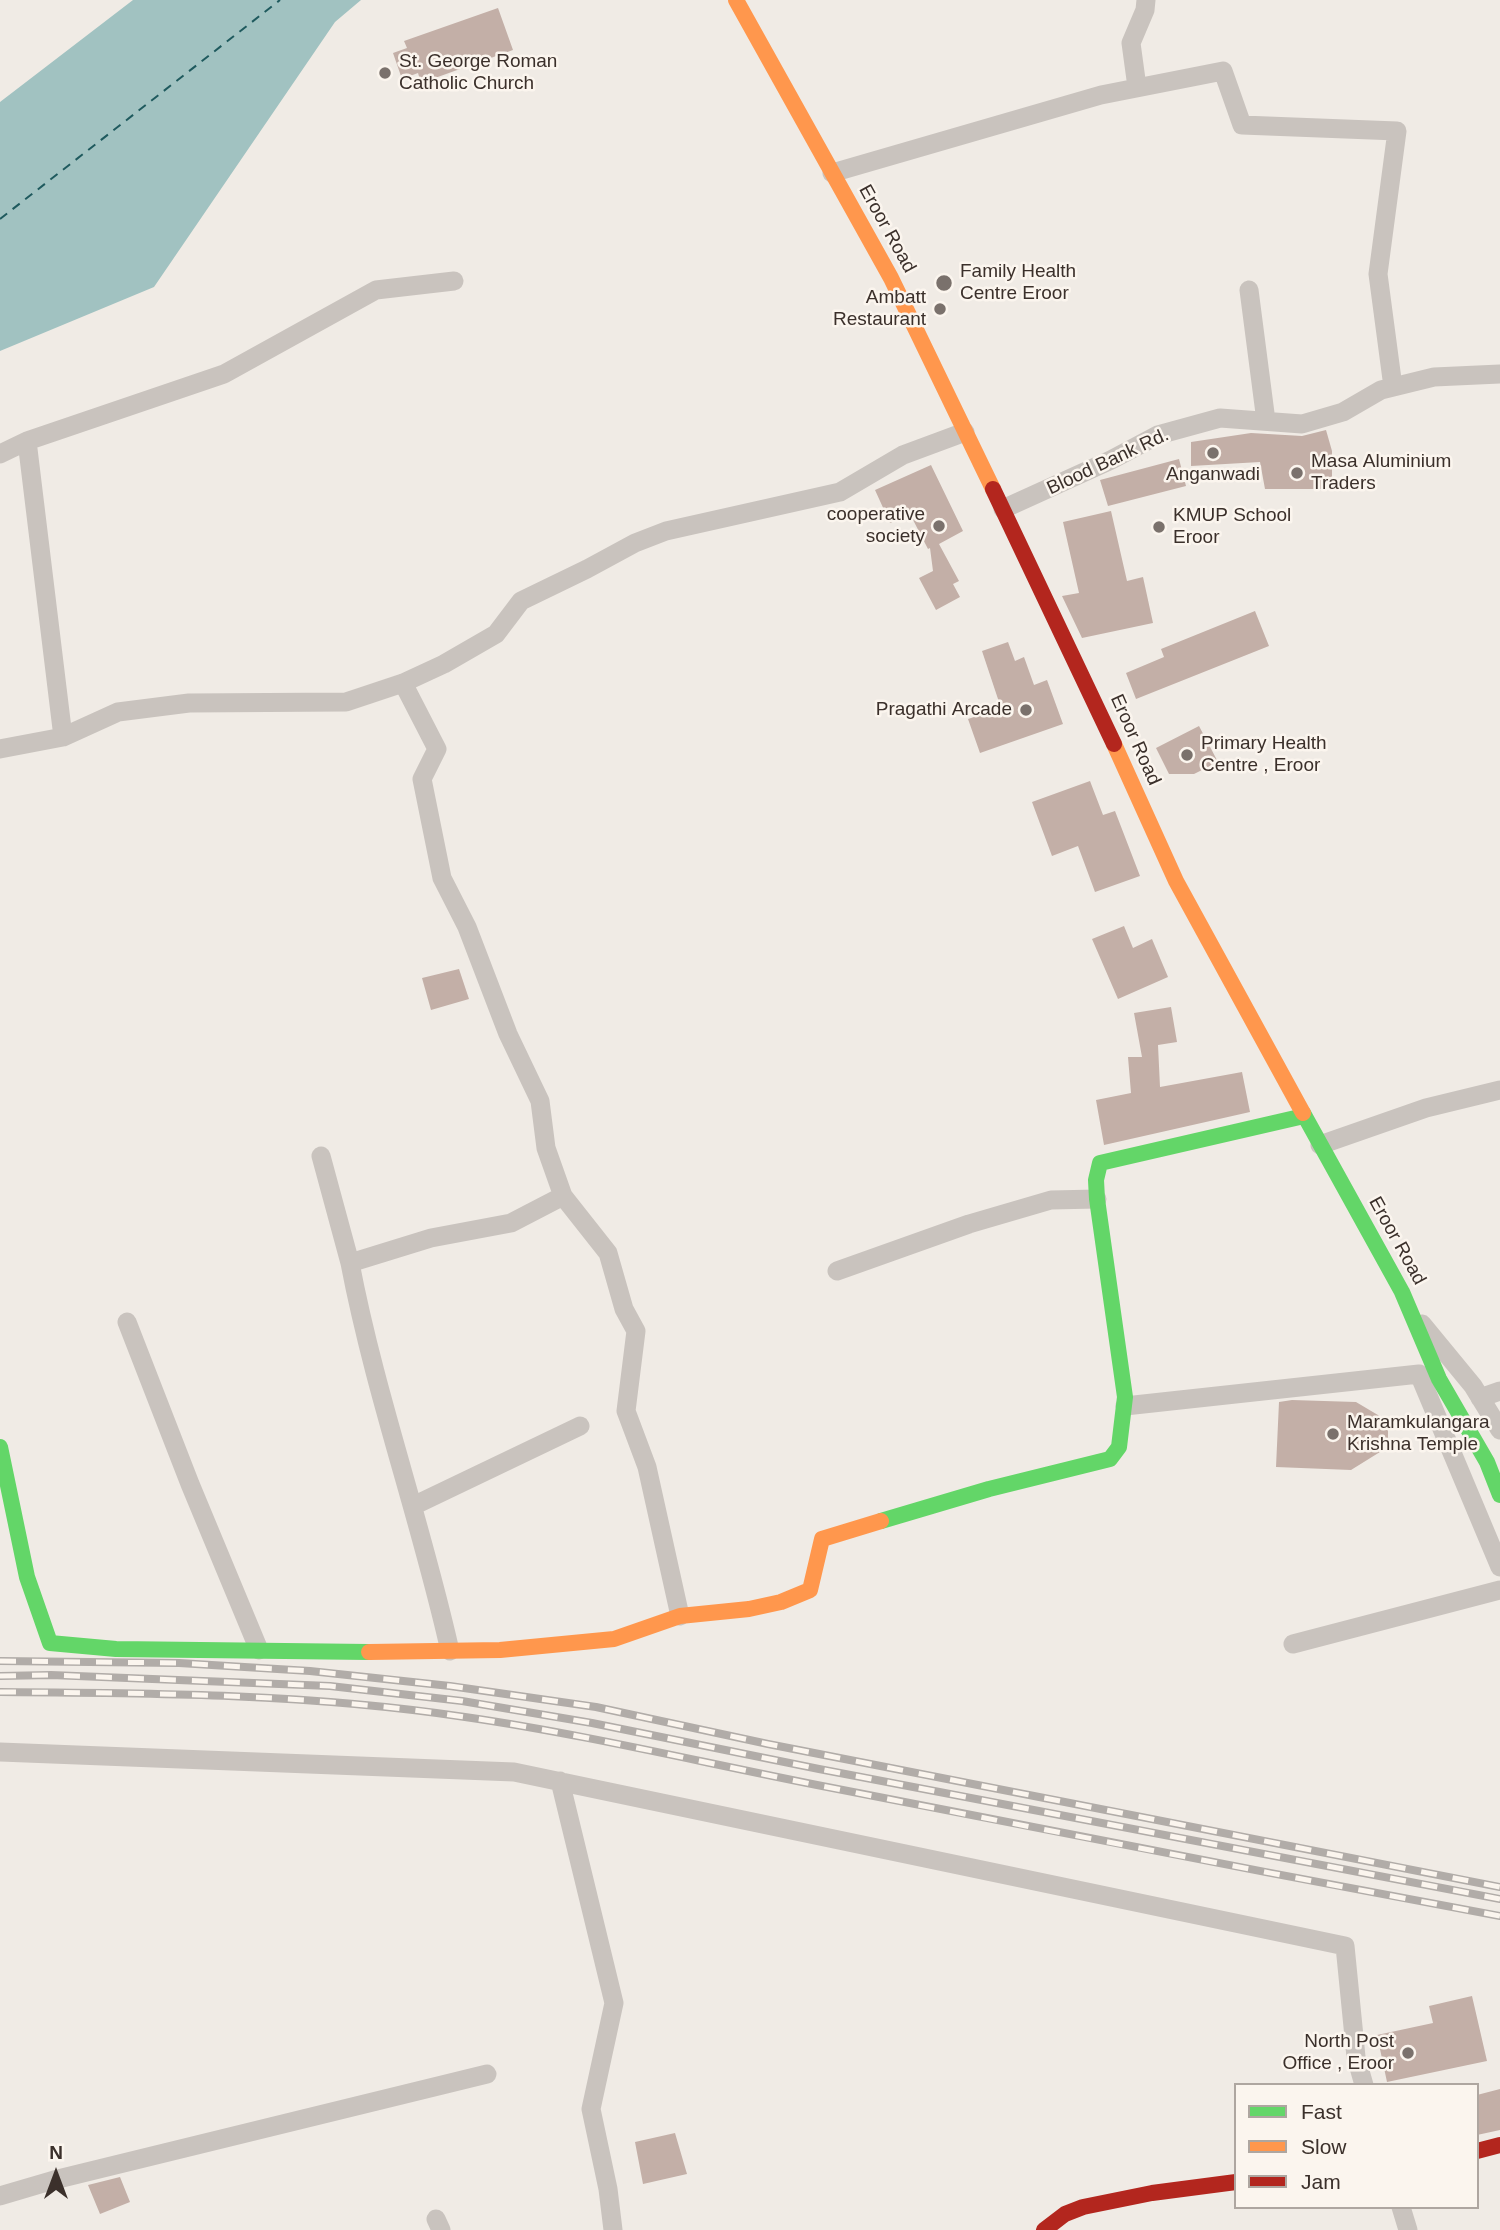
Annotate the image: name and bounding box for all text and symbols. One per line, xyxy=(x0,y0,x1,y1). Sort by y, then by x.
place label: St. George Roman Catholic Church xyxy=(399,51,557,95)
marker: St. George Roman Catholic Church xyxy=(377,65,393,81)
street label: Eroor Road xyxy=(853,181,921,277)
place label: Family Health Centre Eroor xyxy=(960,261,1076,305)
marker: Family Health Centre Eroor xyxy=(934,273,954,293)
place label: Ambatt Restaurant xyxy=(833,287,926,331)
marker: Ambatt Restaurant xyxy=(932,301,948,317)
street label: Blood Bank Rd. xyxy=(1043,424,1173,500)
marker: Anganwadi xyxy=(1205,445,1221,461)
place label: Masa Aluminium Traders xyxy=(1311,451,1451,495)
place label: Anganwadi xyxy=(1166,464,1260,486)
marker: Masa Aluminium Traders xyxy=(1289,465,1305,481)
place label: cooperative society xyxy=(827,504,925,548)
place label: KMUP School Eroor xyxy=(1173,505,1291,549)
marker: cooperative society xyxy=(931,518,947,534)
marker: KMUP School Eroor xyxy=(1151,519,1167,535)
street label: Eroor Road xyxy=(1105,691,1165,789)
place label: Pragathi Arcade xyxy=(876,699,1012,721)
marker: Pragathi Arcade xyxy=(1018,702,1034,718)
place label: Primary Health Centre , Eroor xyxy=(1201,733,1327,777)
marker: Primary Health Centre , Eroor xyxy=(1179,747,1195,763)
street label: Eroor Road xyxy=(1363,1193,1431,1289)
place label: Maramkulangara Krishna Temple xyxy=(1347,1412,1490,1456)
marker: Maramkulangara Krishna Temple xyxy=(1325,1426,1341,1442)
place label: North Post Office , Eroor xyxy=(1282,2031,1394,2075)
marker: North Post Office , Eroor xyxy=(1400,2045,1416,2061)
legend xyxy=(1234,2083,1479,2209)
text: Fast xyxy=(1301,2100,1342,2123)
text: Slow xyxy=(1301,2135,1347,2158)
north arrow xyxy=(21,2139,91,2209)
text: N xyxy=(49,2142,63,2163)
text: Jam xyxy=(1301,2170,1341,2193)

